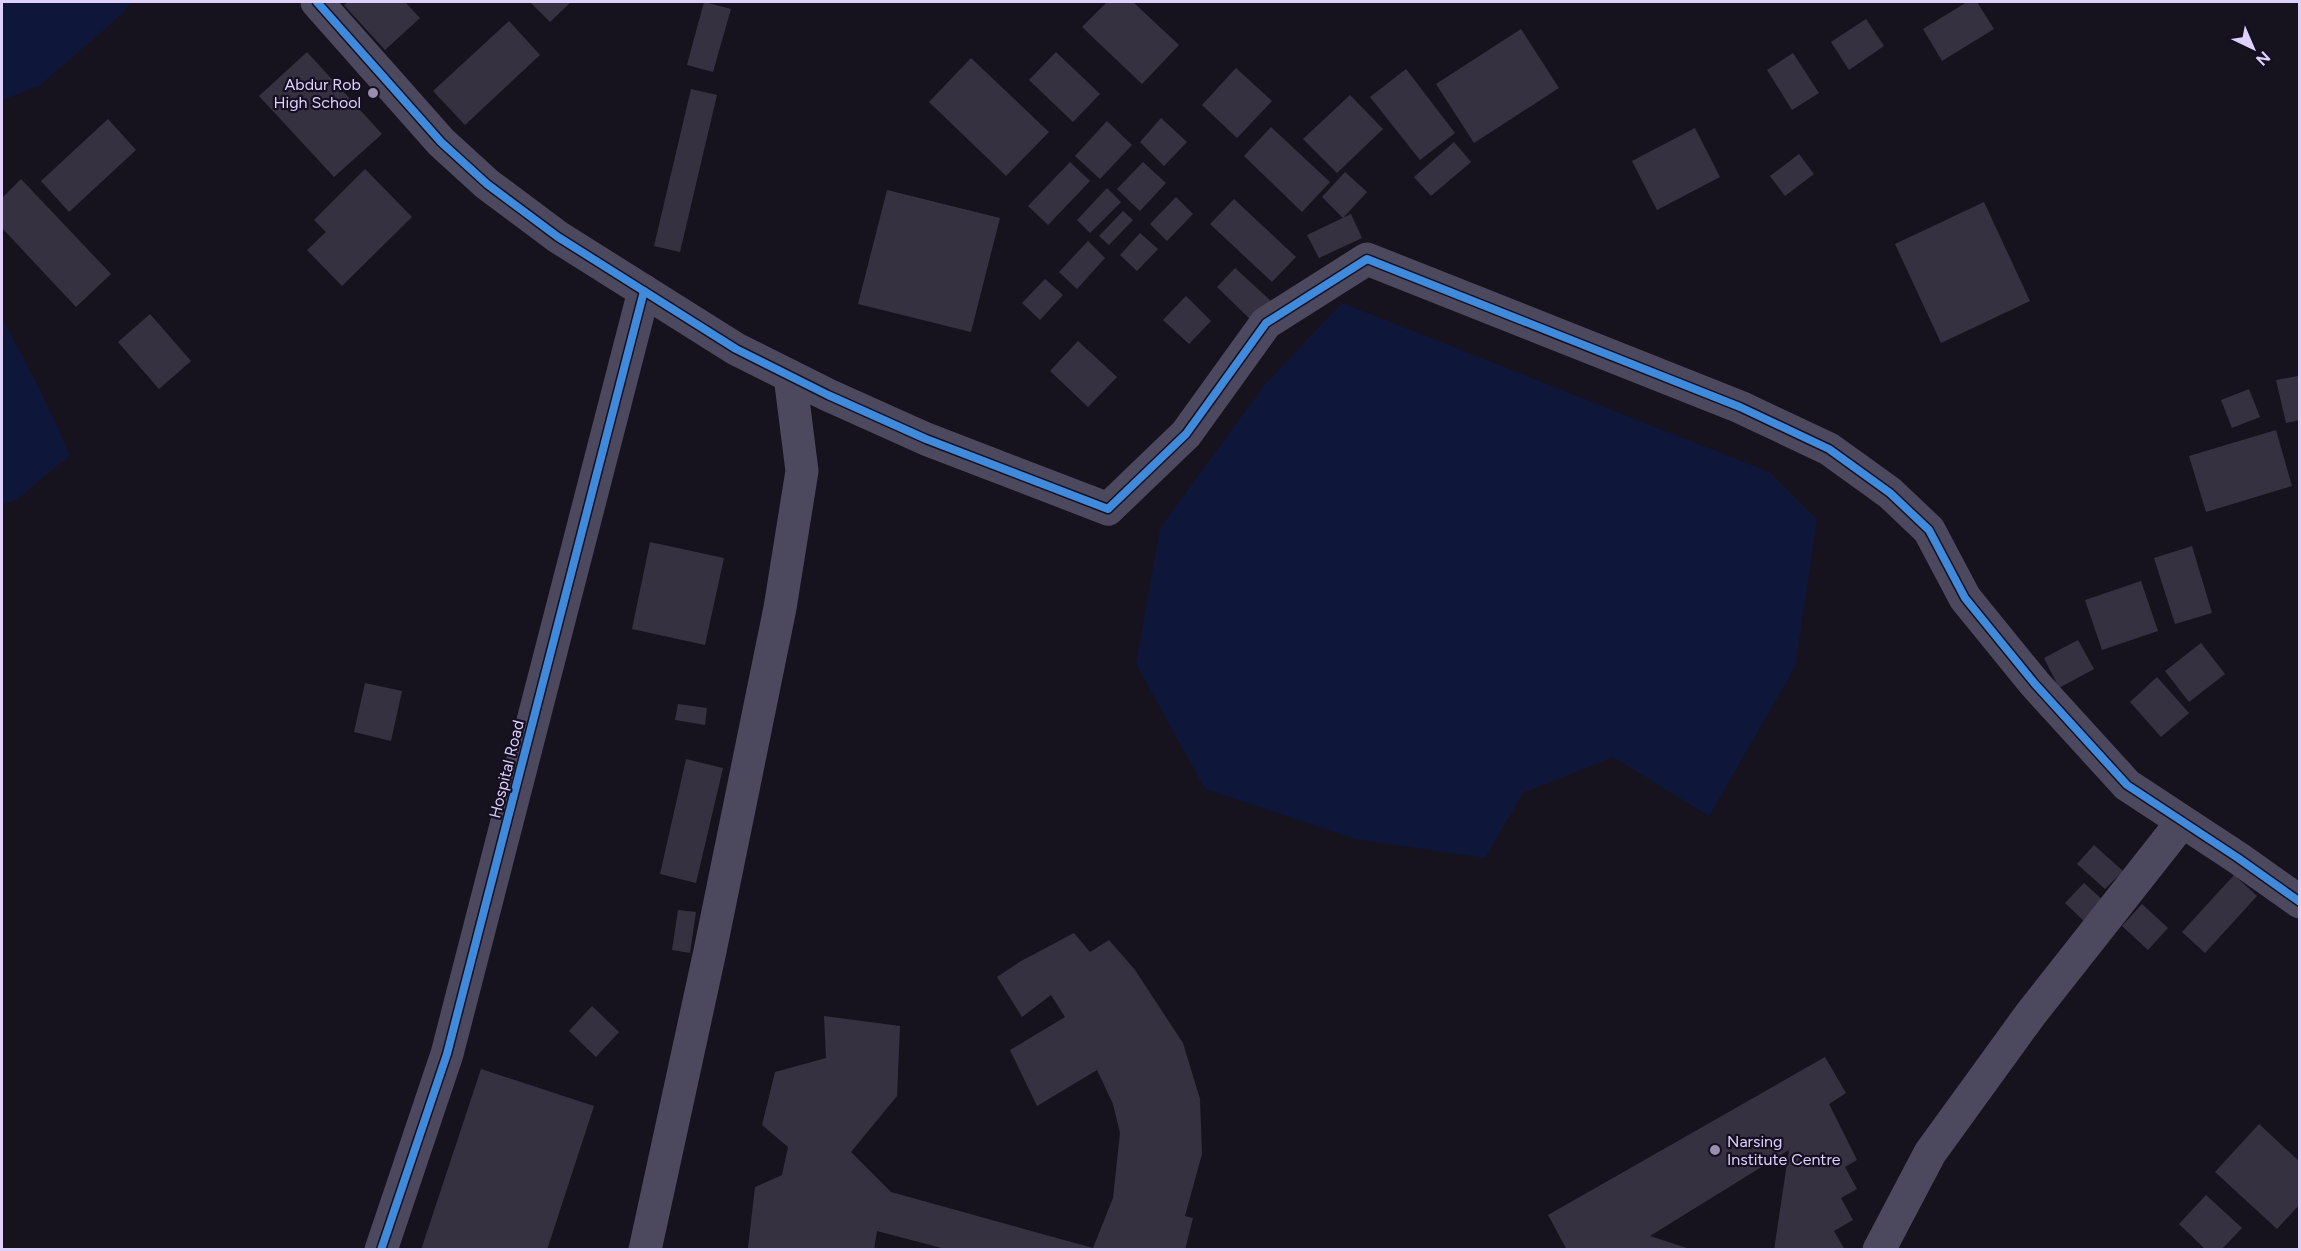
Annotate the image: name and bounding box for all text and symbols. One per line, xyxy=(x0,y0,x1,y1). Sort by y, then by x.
north arrow xyxy=(2223,18,2283,78)
text: N xyxy=(2252,47,2274,70)
place label: Abdur Rob High School xyxy=(274,75,361,112)
marker: Abdur Rob High School xyxy=(366,86,380,100)
street label: Hospital Road xyxy=(485,718,528,820)
place label: Narsing Institute Centre xyxy=(1727,1132,1841,1169)
marker: Narsing Institute Centre xyxy=(1708,1143,1722,1157)

